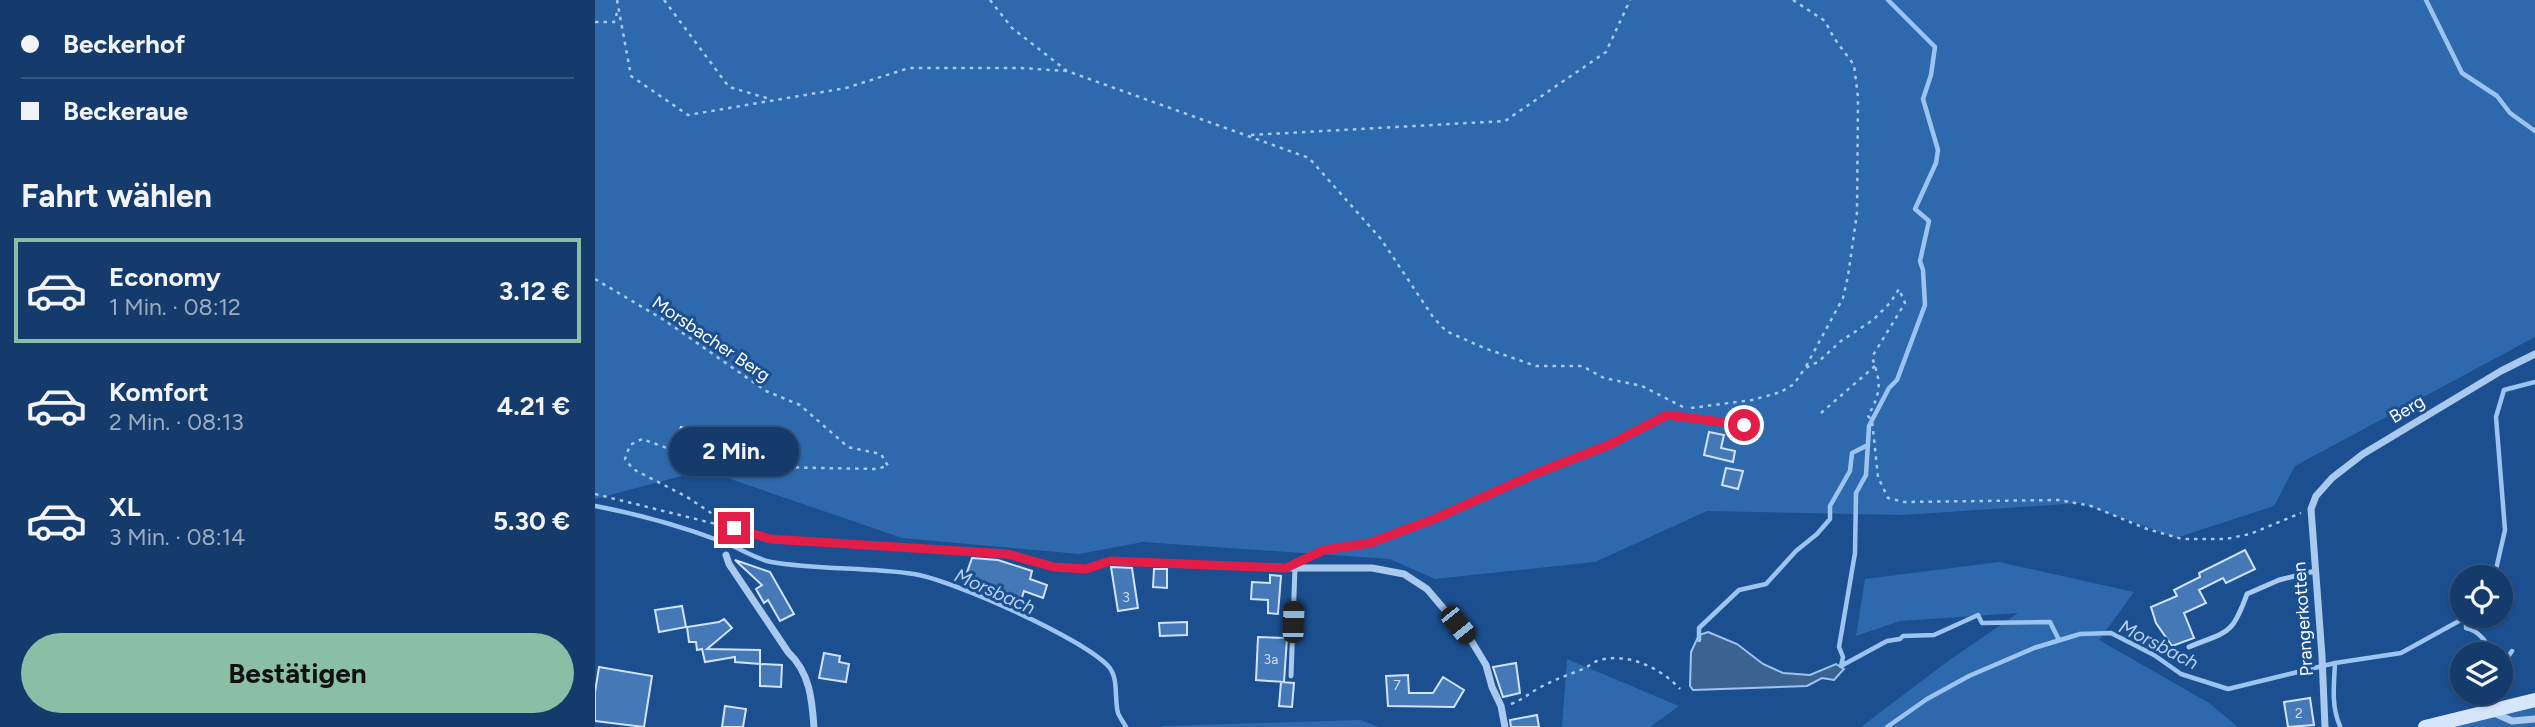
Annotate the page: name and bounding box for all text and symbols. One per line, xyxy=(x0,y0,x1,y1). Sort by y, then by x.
text: Beckerhof xyxy=(63,28,185,60)
text: Beckeraue xyxy=(63,95,188,127)
text: Fahrt wählen xyxy=(21,177,212,215)
icon: car xyxy=(25,259,88,322)
text: Economy xyxy=(109,261,221,293)
text: 3.12 € xyxy=(499,275,570,307)
street label: Morsbacher Berg xyxy=(648,291,774,387)
text: 1 Min. · 08:12 xyxy=(109,293,241,321)
icon: car xyxy=(25,374,88,437)
text: Komfort xyxy=(109,376,209,408)
text: 4.21 € xyxy=(497,390,570,422)
street label: Berg xyxy=(2385,390,2429,428)
text: 2 Min. · 08:13 xyxy=(109,408,244,436)
route start xyxy=(1728,409,1760,441)
callout: 2 Min. xyxy=(669,426,799,476)
text: 2 Min. xyxy=(702,437,766,465)
icon: car xyxy=(25,489,88,552)
text: XL xyxy=(109,491,141,523)
text: 5.30 € xyxy=(493,505,570,537)
route end xyxy=(718,512,750,544)
text: 3 Min. · 08:14 xyxy=(109,523,245,551)
street label: Prangerkotten xyxy=(2288,561,2318,677)
water label: Morsbach xyxy=(951,564,1039,620)
map controls xyxy=(2450,565,2513,705)
button: locate xyxy=(2450,565,2513,628)
house number: 3 xyxy=(1122,589,1130,606)
car xyxy=(1282,601,1305,643)
car xyxy=(1437,602,1480,648)
water label: Morsbach xyxy=(2115,615,2203,674)
button: Bestätigen xyxy=(21,633,574,713)
button: layers xyxy=(2450,642,2513,705)
house number: 3a xyxy=(1264,651,1278,668)
house number: 7 xyxy=(1393,677,1401,694)
house number: 2 xyxy=(2295,705,2303,722)

